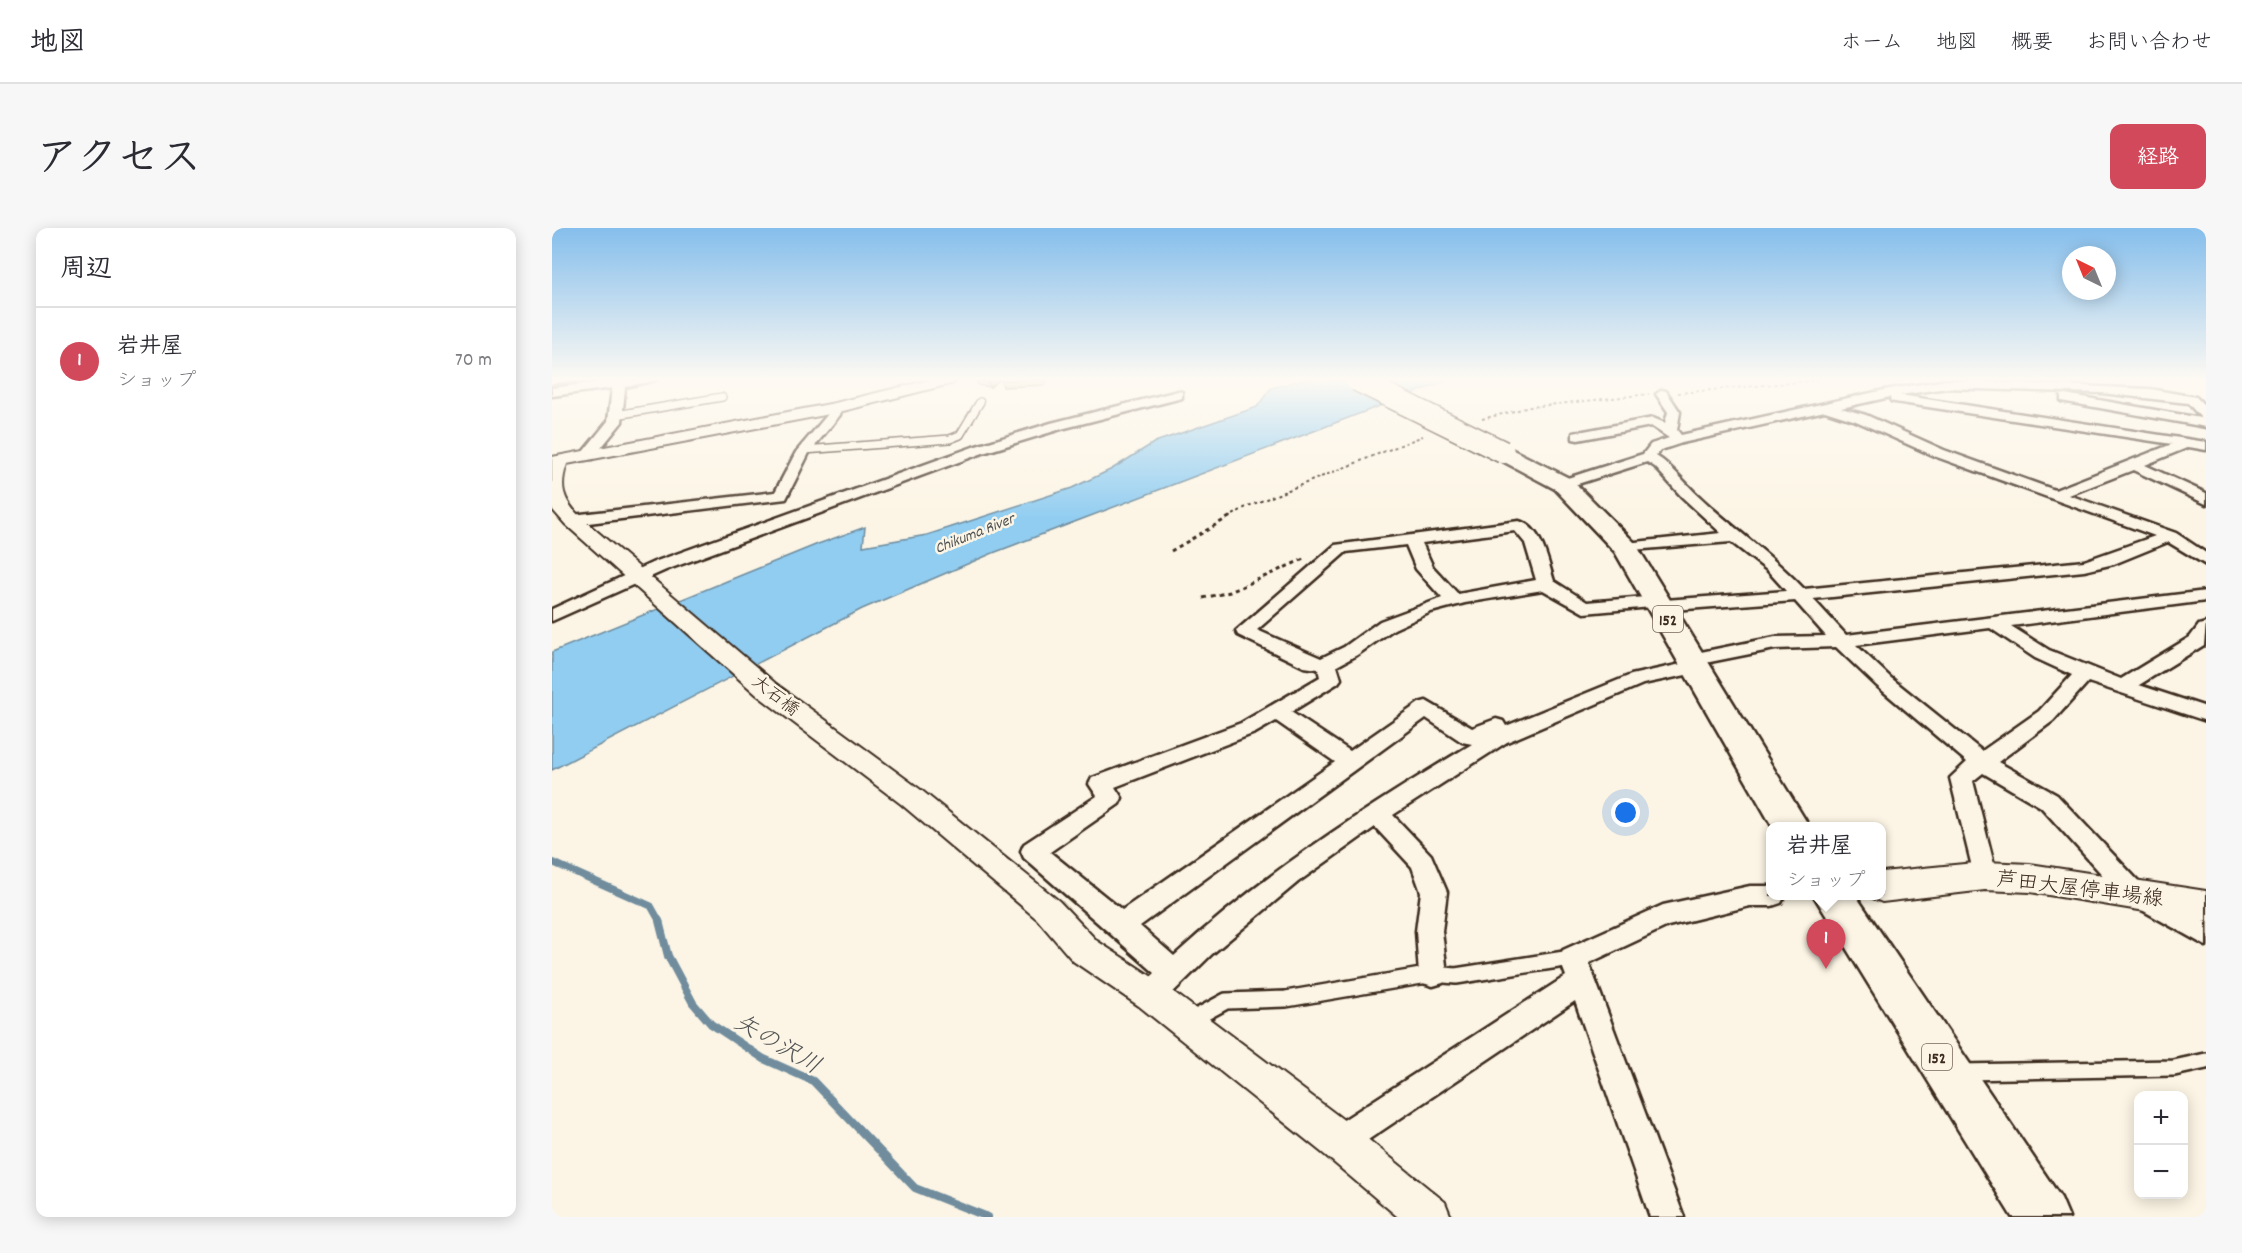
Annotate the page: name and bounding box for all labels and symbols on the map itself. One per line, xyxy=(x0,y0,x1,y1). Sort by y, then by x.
north arrow xyxy=(2062,246,2116,300)
water label: Chikuma River xyxy=(932,507,1020,561)
road number: 152 xyxy=(1653,606,1683,632)
street label: 大石橋 xyxy=(745,670,803,723)
your location xyxy=(1611,798,1640,827)
street label: 芦田大屋停車場線 xyxy=(1994,866,2165,916)
pin: 1 xyxy=(1806,920,1846,969)
water label: 矢の沢川 xyxy=(726,1007,827,1084)
road number: 152 xyxy=(1922,1044,1952,1070)

